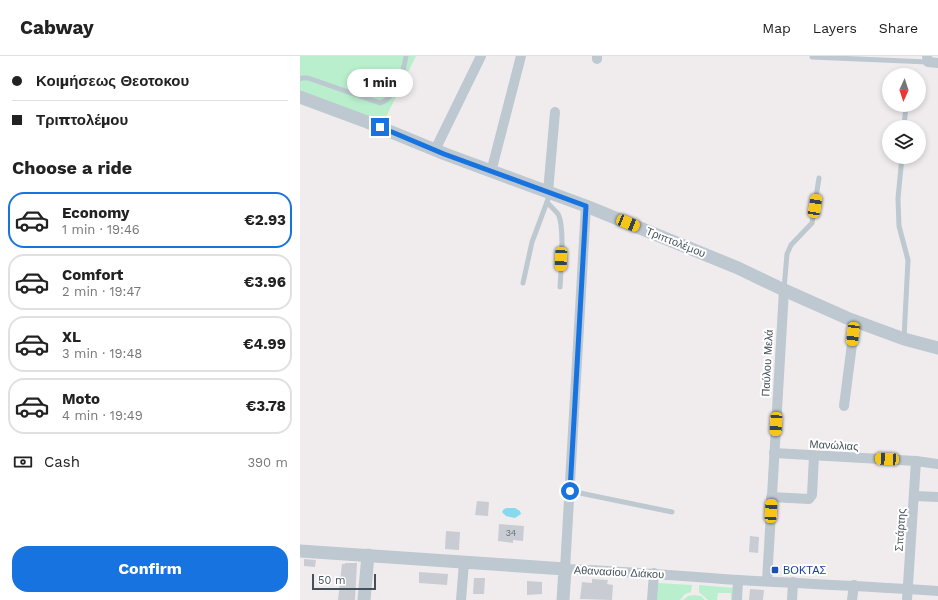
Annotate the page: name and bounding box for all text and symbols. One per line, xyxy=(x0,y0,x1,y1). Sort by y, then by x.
text: Cabway xyxy=(20,16,94,39)
text: Map xyxy=(762,20,791,36)
text: Layers xyxy=(813,20,857,36)
text: Share xyxy=(879,20,918,36)
north arrow xyxy=(882,68,926,112)
map controls xyxy=(882,68,926,164)
callout: 1 min xyxy=(347,69,413,97)
text: Κοιμήσεως Θεοτοκου xyxy=(36,72,189,90)
text: 1 min xyxy=(363,75,397,90)
text: Τριπτολέμου xyxy=(36,111,128,129)
route end xyxy=(371,118,389,136)
button: layers xyxy=(882,120,926,164)
text: Choose a ride xyxy=(12,157,132,178)
car xyxy=(807,193,823,219)
icon: car xyxy=(14,202,50,238)
text: Economy xyxy=(62,204,129,222)
text: €2.93 xyxy=(244,211,286,229)
car xyxy=(615,213,641,233)
text: 1 min · 19:46 xyxy=(62,222,140,237)
street label: Τριπτολέμου xyxy=(644,225,707,260)
car xyxy=(555,247,567,271)
icon: car xyxy=(14,264,50,300)
text: Comfort xyxy=(62,266,123,284)
text: €3.96 xyxy=(244,273,286,291)
text: 2 min · 19:47 xyxy=(62,284,141,299)
car xyxy=(846,321,860,347)
icon: car xyxy=(14,326,50,362)
text: XL xyxy=(62,328,81,346)
street label: Παύλου Μελά xyxy=(759,328,776,397)
text: €4.99 xyxy=(243,335,286,353)
text: 3 min · 19:48 xyxy=(62,346,142,361)
icon: car xyxy=(14,388,50,424)
text: Moto xyxy=(62,390,100,408)
text: €3.78 xyxy=(246,397,286,415)
text: 4 min · 19:49 xyxy=(62,408,143,423)
car xyxy=(769,412,783,436)
street label: Μανώλιας xyxy=(809,438,859,453)
icon: cash xyxy=(12,451,34,473)
car xyxy=(875,452,899,466)
text: Cash xyxy=(44,453,80,471)
text: 390 m xyxy=(247,455,288,470)
route start xyxy=(561,482,579,500)
car xyxy=(764,499,778,523)
street label: Σπάρτης xyxy=(893,508,908,552)
house number: 34 xyxy=(506,528,517,538)
button: Confirm xyxy=(12,546,288,592)
street label: Αθανασίου Διάκου xyxy=(573,564,664,581)
place label: ΒΟΚΤΑΣ xyxy=(783,564,826,577)
marker: ΒΟΚΤΑΣ xyxy=(770,565,780,575)
scale bar xyxy=(312,572,376,591)
text: 50 m xyxy=(318,574,345,587)

